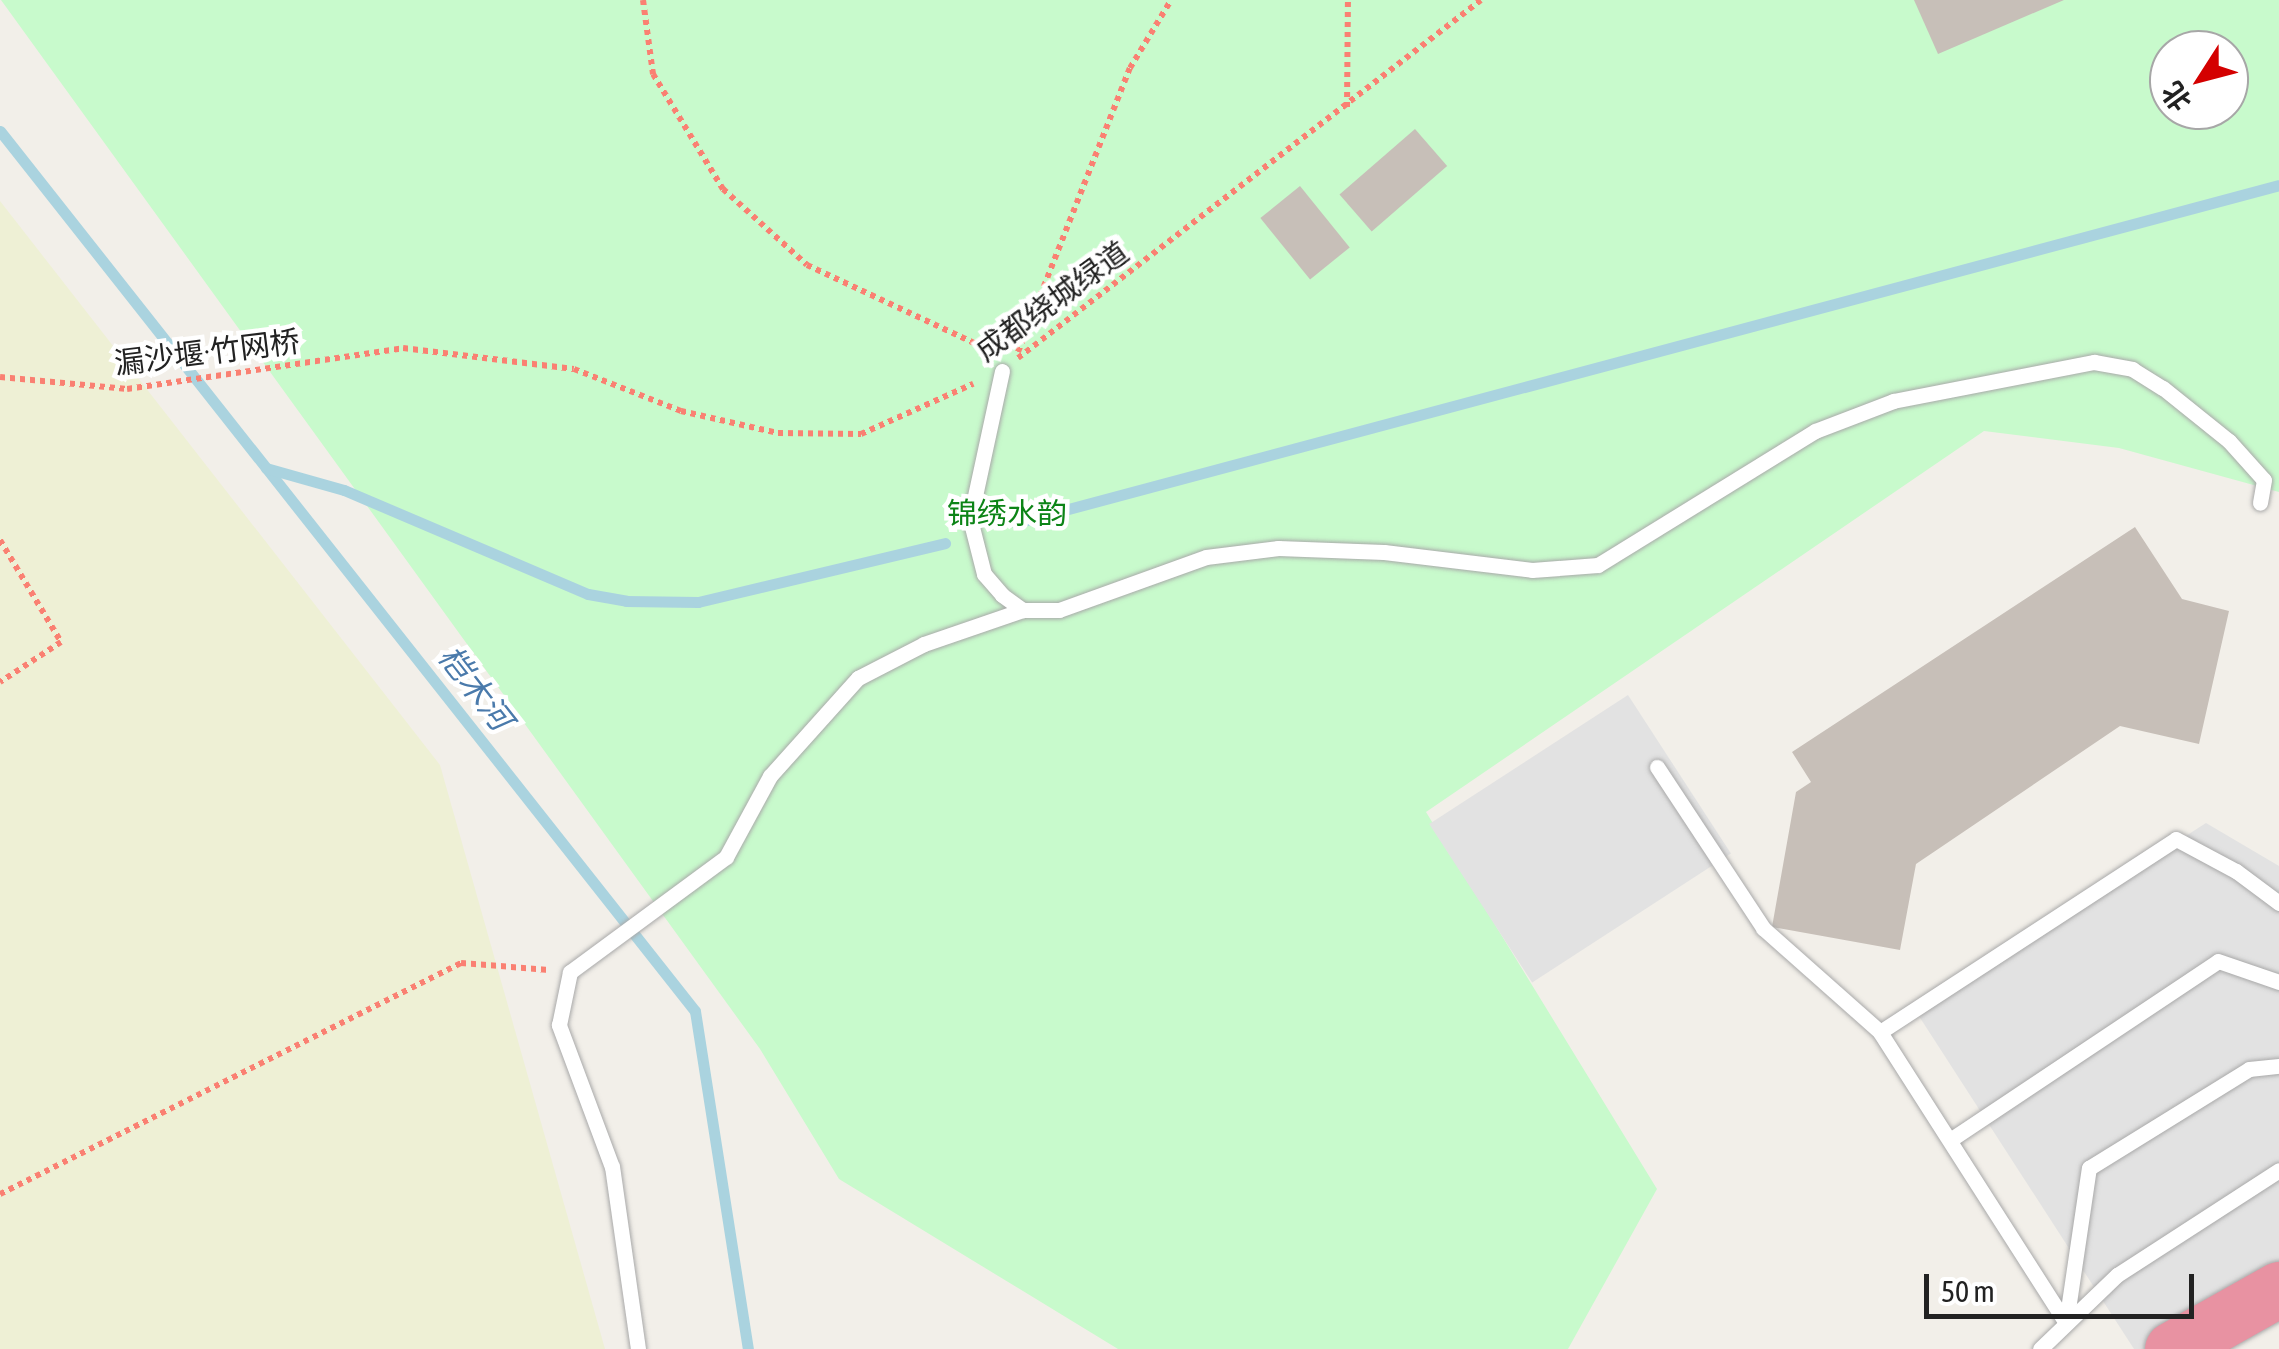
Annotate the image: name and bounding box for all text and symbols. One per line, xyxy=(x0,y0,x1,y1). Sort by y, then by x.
north arrow xyxy=(2149,30,2249,130)
text: 北 xyxy=(2155,76,2198,117)
street label: 成都绕城绿道 xyxy=(969,234,1135,368)
street label: 漏沙堰·竹网桥 xyxy=(112,323,302,381)
park label: 锦绣水韵 xyxy=(947,495,1067,531)
water label: 桤木河 xyxy=(430,638,520,738)
scale bar xyxy=(1929,1254,2199,1316)
text: 50 m xyxy=(1941,1274,1995,1308)

